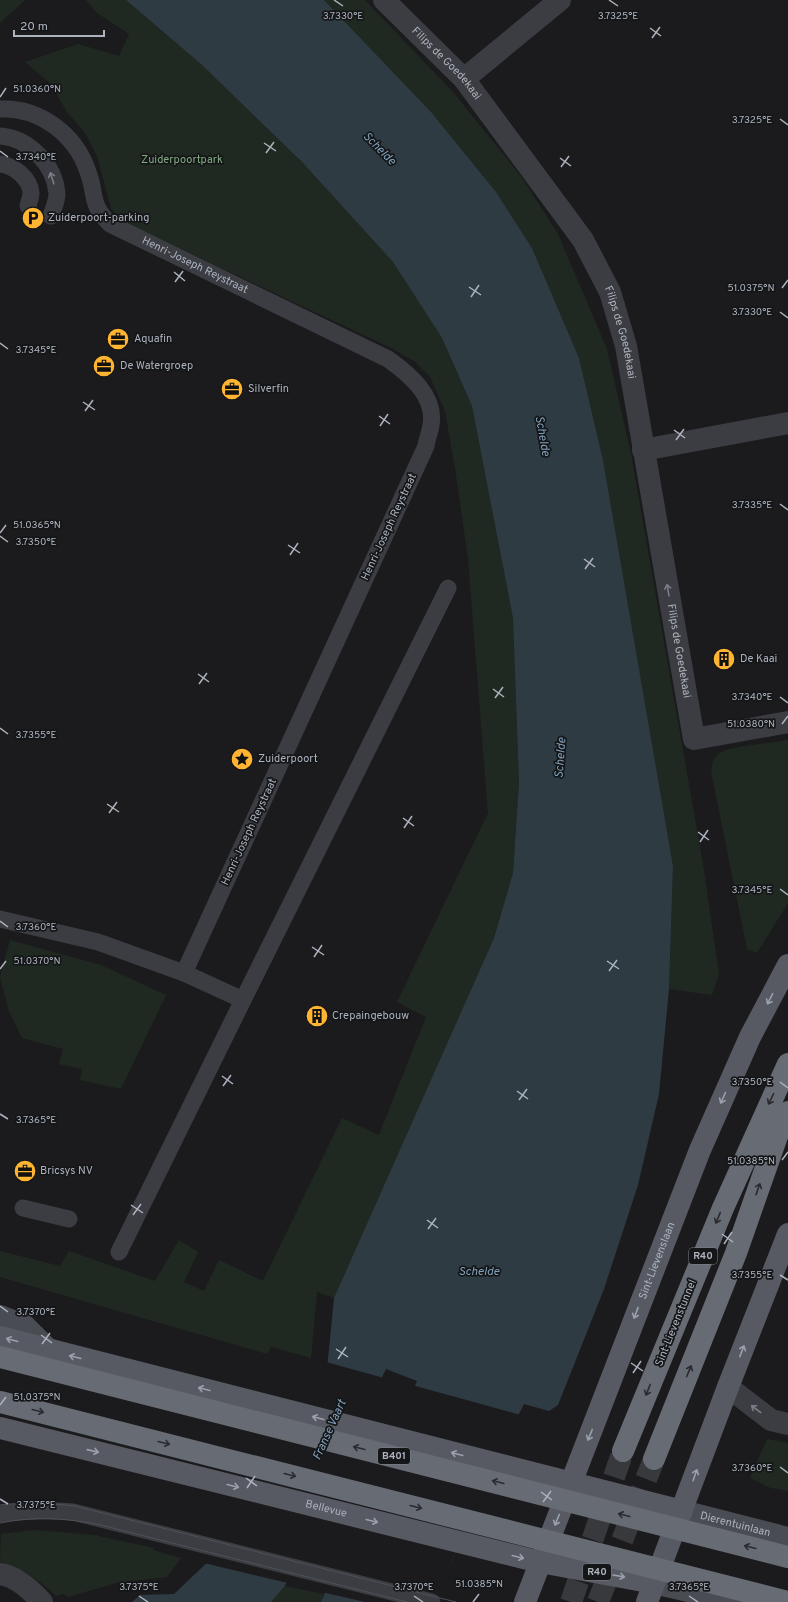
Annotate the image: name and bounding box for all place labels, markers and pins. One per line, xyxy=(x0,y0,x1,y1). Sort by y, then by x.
parking icon: Zuiderpoort-parking xyxy=(20,205,46,231)
place label: Zuiderpoort-parking xyxy=(48,211,149,225)
office icon: Aquafin xyxy=(105,326,131,352)
place label: Aquafin xyxy=(134,332,172,346)
office icon: De Watergroep xyxy=(91,353,117,379)
place label: De Watergroep xyxy=(120,359,193,373)
office icon: Silverfin xyxy=(219,376,245,402)
place label: Silverfin xyxy=(248,382,289,396)
building icon: De Kaai xyxy=(711,646,737,672)
place label: De Kaai xyxy=(740,652,777,666)
place icon: Zuiderpoort xyxy=(229,746,255,772)
place label: Zuiderpoort xyxy=(258,752,318,766)
building icon: Crepaingebouw xyxy=(304,1003,330,1029)
place label: Crepaingebouw xyxy=(332,1009,409,1023)
office icon: Bricsys NV xyxy=(12,1158,38,1184)
place label: Bricsys NV xyxy=(40,1164,93,1178)

